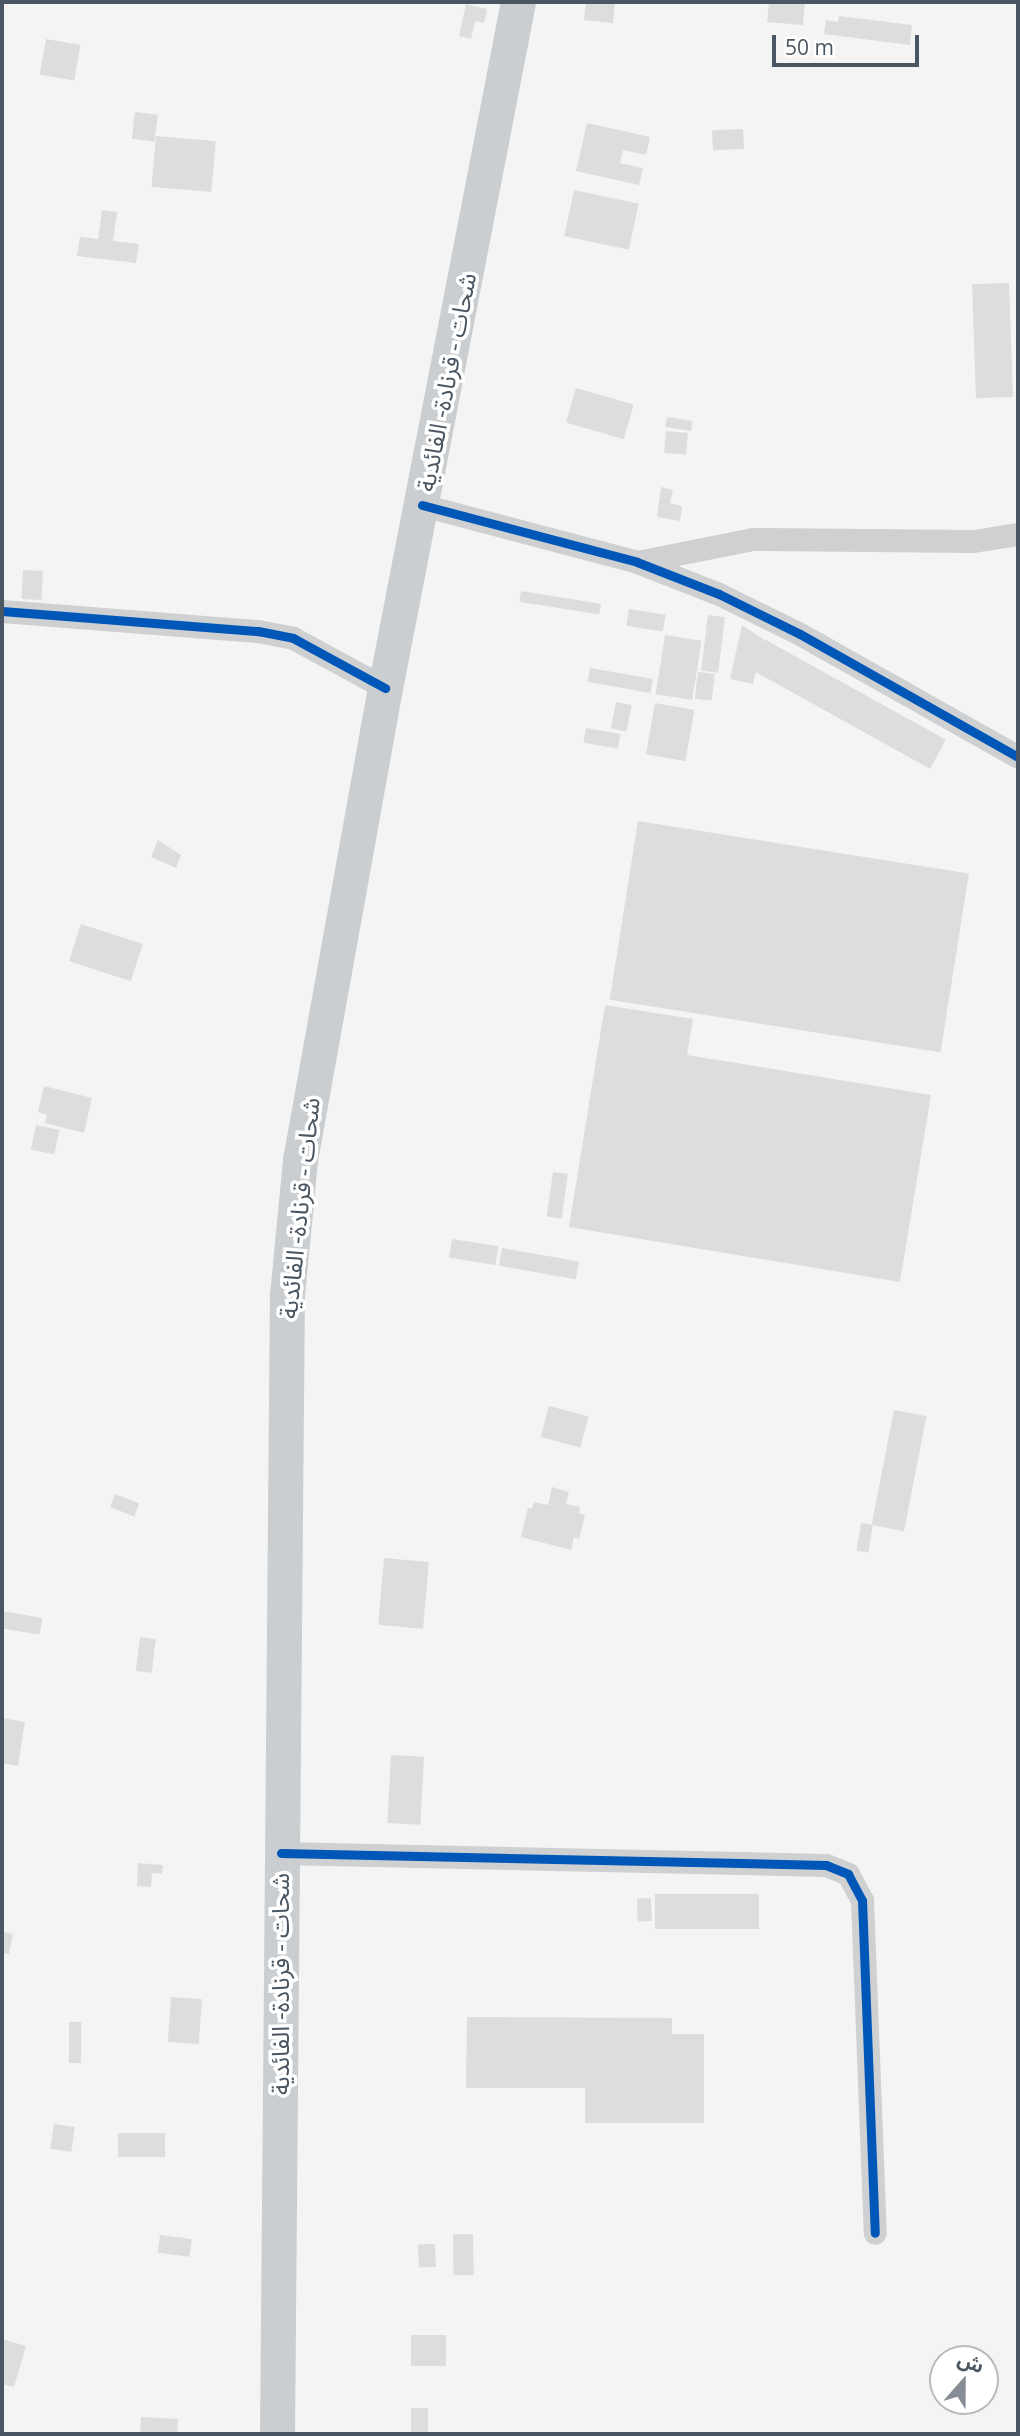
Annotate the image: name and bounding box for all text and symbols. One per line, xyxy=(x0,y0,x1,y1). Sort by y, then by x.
scale bar xyxy=(775,21,922,65)
text: 50 m xyxy=(785,33,834,61)
street label: شحات - قرنادة- الفائدية xyxy=(411,270,481,494)
street label: شحات - قرنادة- الفائدية xyxy=(273,1096,325,1320)
street label: شحات - قرنادة- الفائدية xyxy=(266,1873,294,2095)
north arrow xyxy=(929,2345,999,2415)
text: ش xyxy=(954,2345,988,2379)

